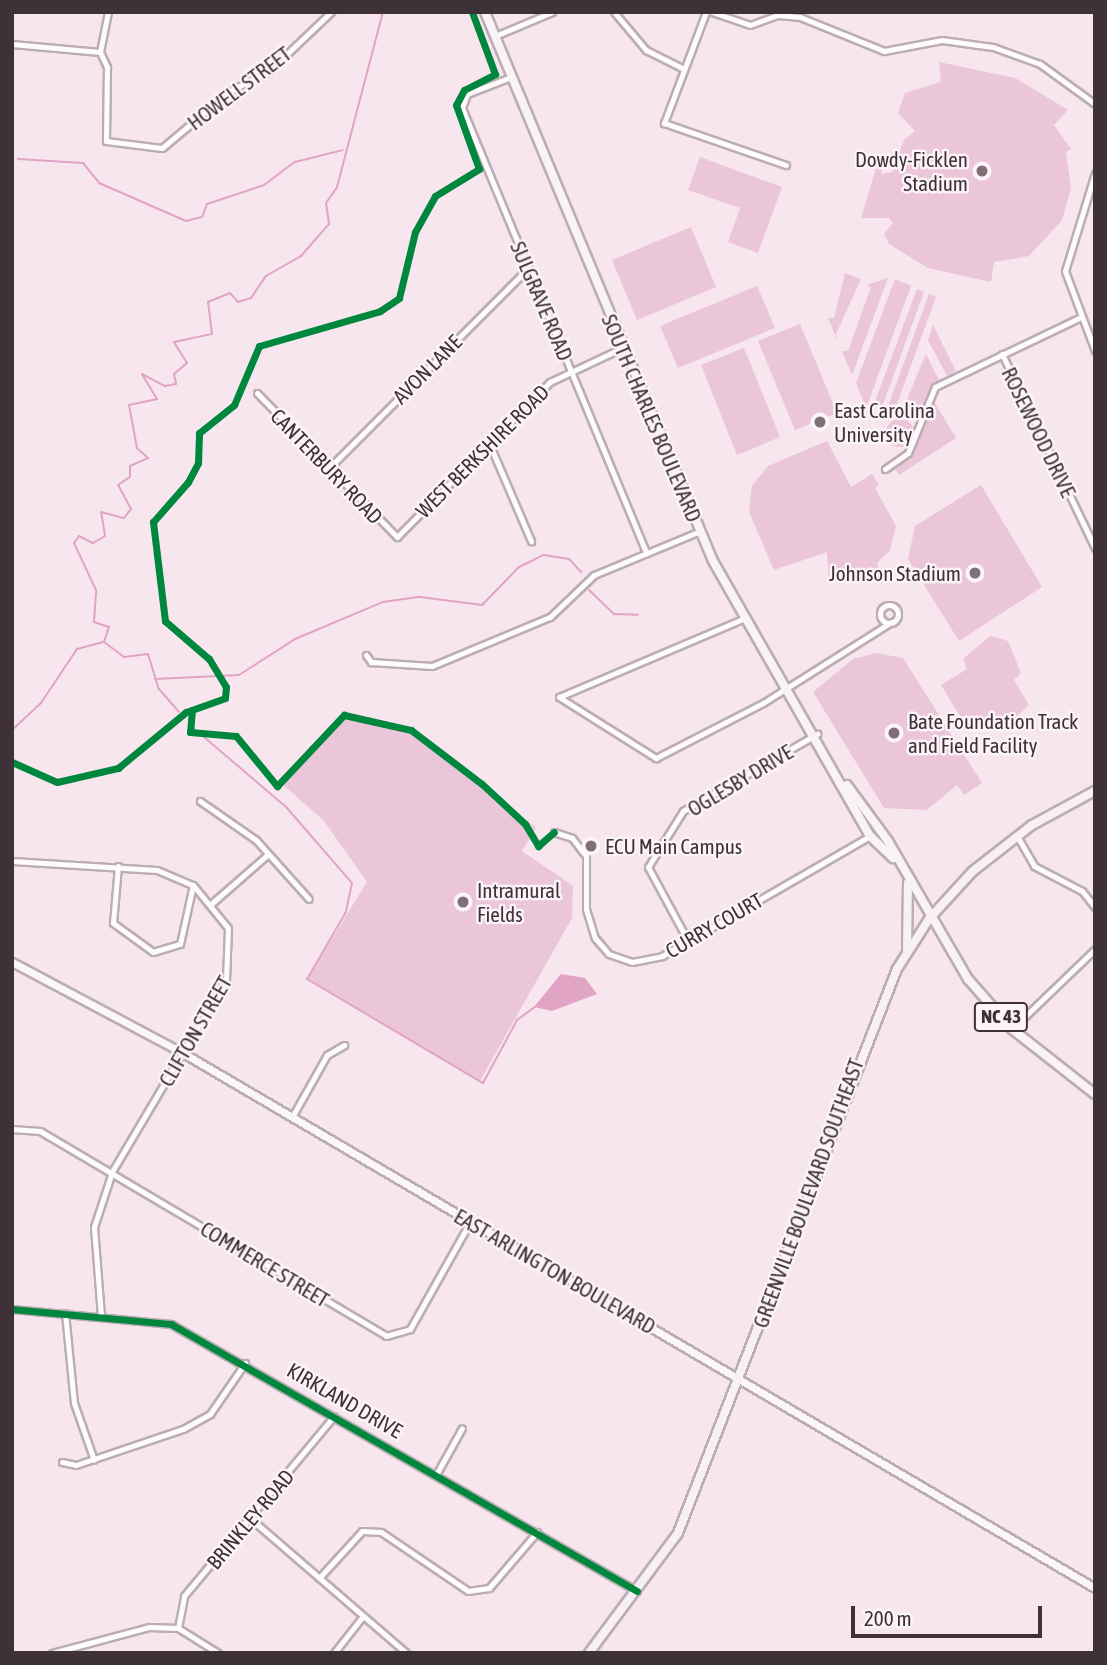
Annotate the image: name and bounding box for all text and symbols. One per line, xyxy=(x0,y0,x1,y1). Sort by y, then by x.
street label: HOWELL STREET xyxy=(182,41,296,135)
place label: Dowdy-Ficklen Stadium xyxy=(855,146,968,196)
marker: Dowdy-Ficklen Stadium xyxy=(974,163,990,179)
street label: SULGRAVE ROAD xyxy=(506,238,578,364)
street label: SOUTH CHARLES BOULEVARD xyxy=(597,310,707,526)
street label: AVON LANE xyxy=(387,329,467,409)
street label: ROSEWOOD DRIVE xyxy=(997,363,1081,501)
street label: WEST BERKSHIRE ROAD xyxy=(410,379,554,523)
place label: East Carolina University xyxy=(834,397,935,447)
street label: CANTERBURY ROAD xyxy=(266,403,388,529)
marker: East Carolina University xyxy=(812,414,828,430)
place label: Johnson Stadium xyxy=(829,560,961,586)
marker: Johnson Stadium xyxy=(967,565,983,581)
place label: Bate Foundation Track and Field Facility xyxy=(908,708,1078,758)
marker: Bate Foundation Track and Field Facility xyxy=(886,725,902,741)
street label: OGLESBY DRIVE xyxy=(683,739,797,821)
place label: ECU Main Campus xyxy=(605,833,742,859)
marker: ECU Main Campus xyxy=(583,838,599,854)
place label: Intramural Fields xyxy=(477,877,560,927)
street label: CURRY COURT xyxy=(661,887,767,963)
marker: Intramural Fields xyxy=(455,894,471,910)
street label: CLIFTON STREET xyxy=(153,971,237,1091)
road number: NC 43 xyxy=(973,1001,1029,1032)
street label: GREENVILLE BOULEVARD SOUTHEAST xyxy=(747,1055,869,1331)
street label: EAST ARLINGTON BOULEVARD xyxy=(450,1203,660,1339)
street label: COMMERCE STREET xyxy=(196,1216,334,1312)
street label: KIRKLAND DRIVE xyxy=(283,1357,407,1443)
street label: BRINKLEY ROAD xyxy=(201,1464,299,1574)
scale bar xyxy=(855,1592,1046,1636)
text: 200 m xyxy=(864,1606,912,1630)

